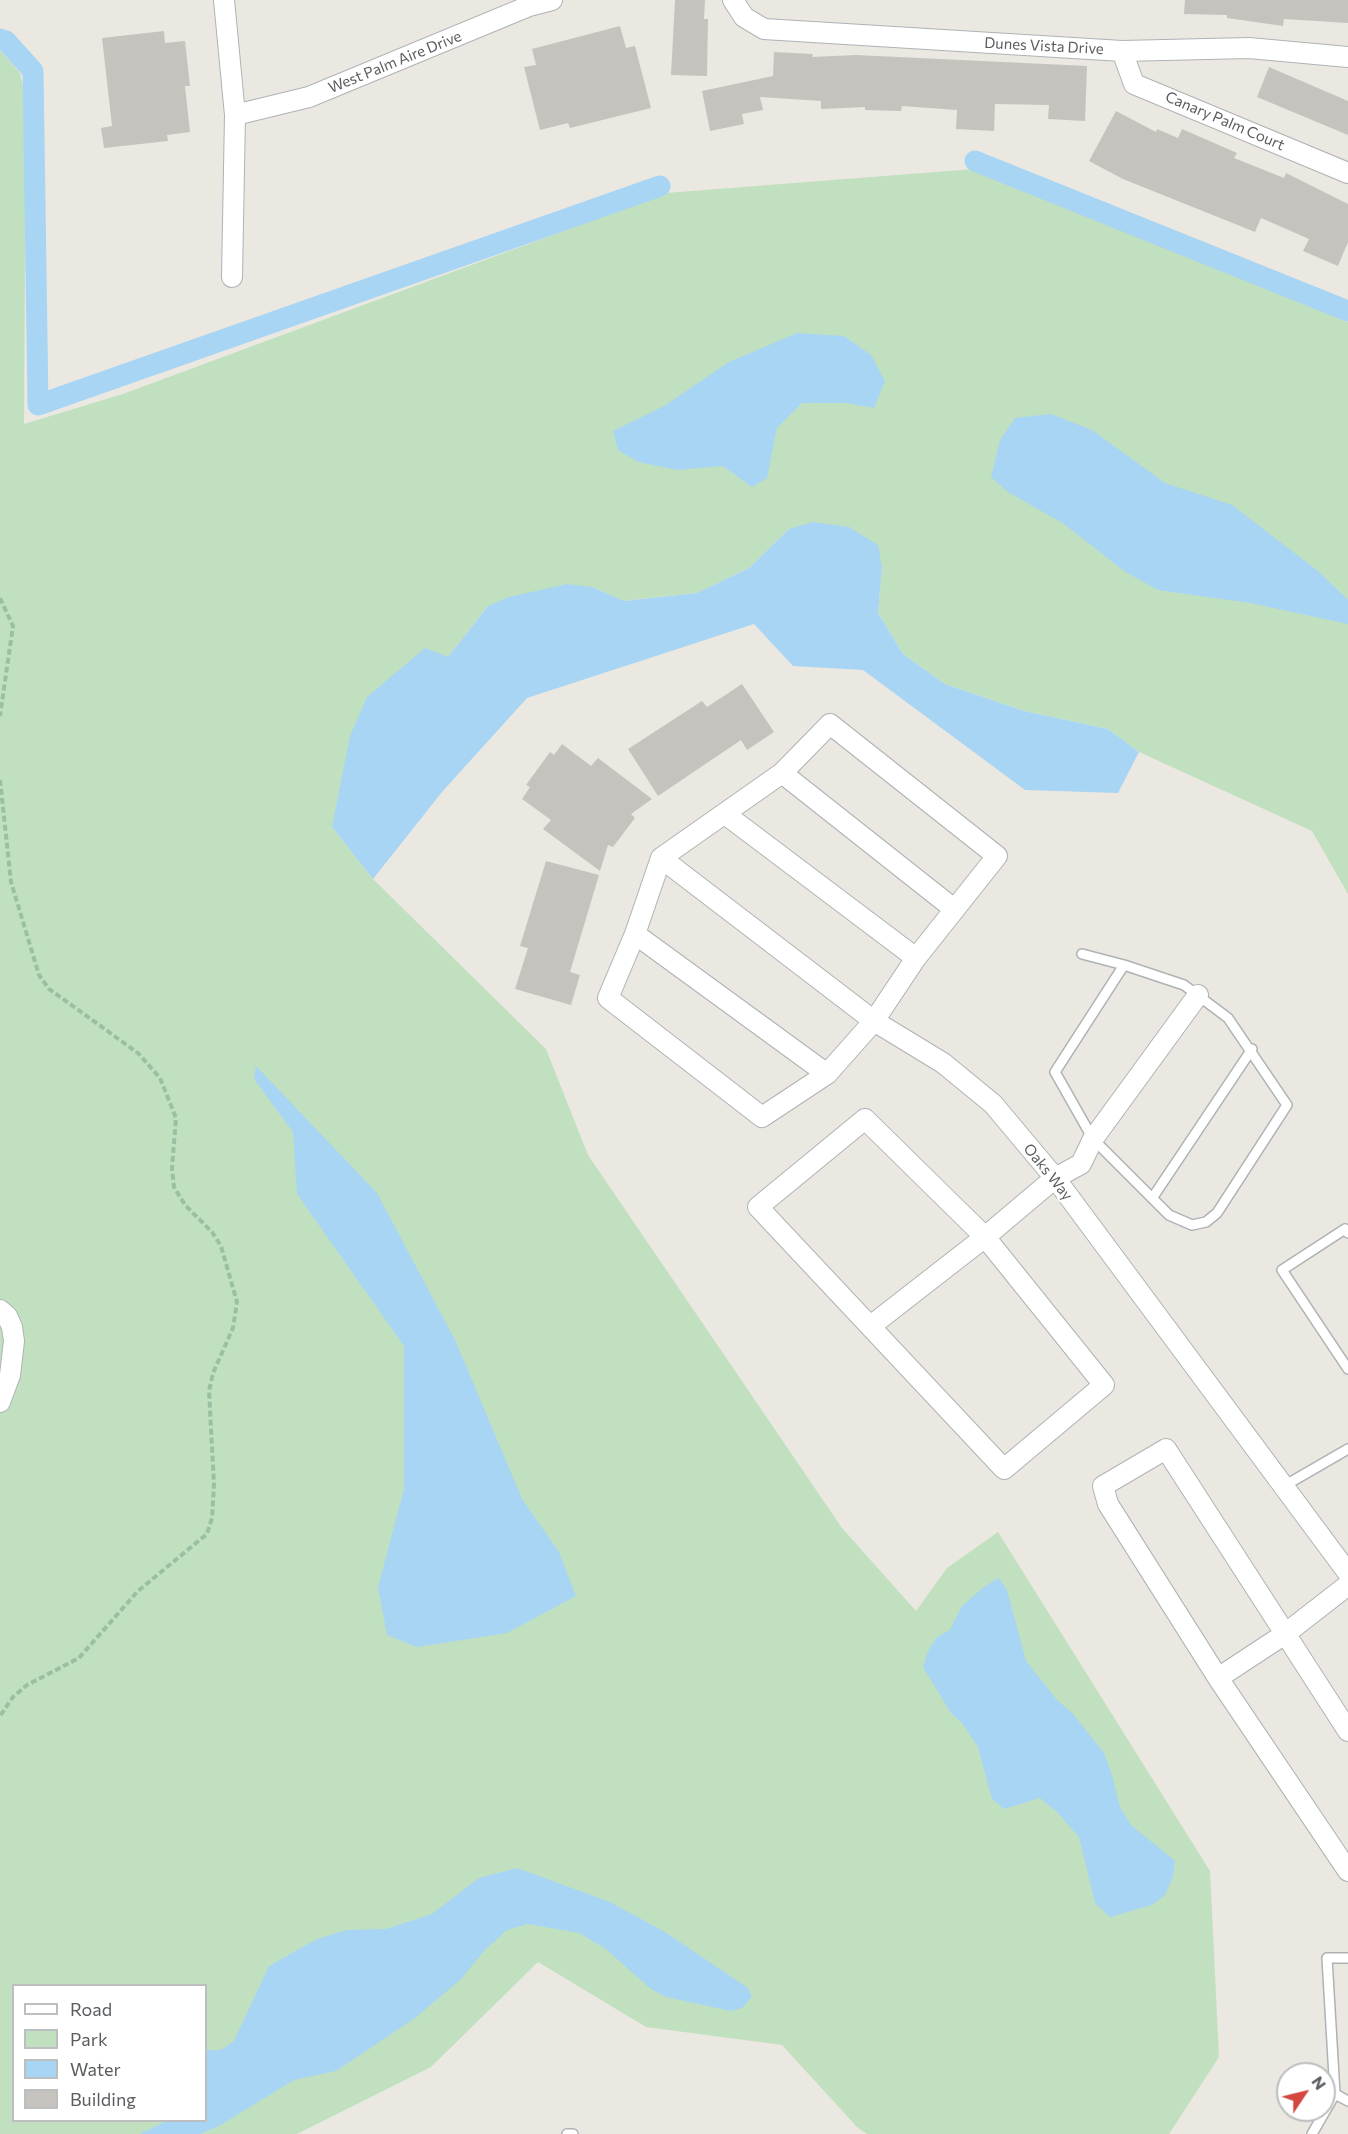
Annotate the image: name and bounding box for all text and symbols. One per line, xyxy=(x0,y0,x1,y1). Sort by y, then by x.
street label: West Palm Aire Drive xyxy=(326,27,464,97)
street label: Dunes Vista Drive xyxy=(984,34,1104,58)
street label: Canary Palm Court xyxy=(1163,88,1287,154)
street label: Oaks Way xyxy=(1020,1140,1076,1204)
legend xyxy=(12,1984,207,2122)
text: Road xyxy=(70,1998,112,2020)
text: Park xyxy=(70,2028,108,2050)
text: Water xyxy=(70,2058,121,2080)
north arrow xyxy=(1276,2062,1336,2122)
text: N xyxy=(1308,2072,1331,2093)
text: Building xyxy=(70,2088,136,2110)

